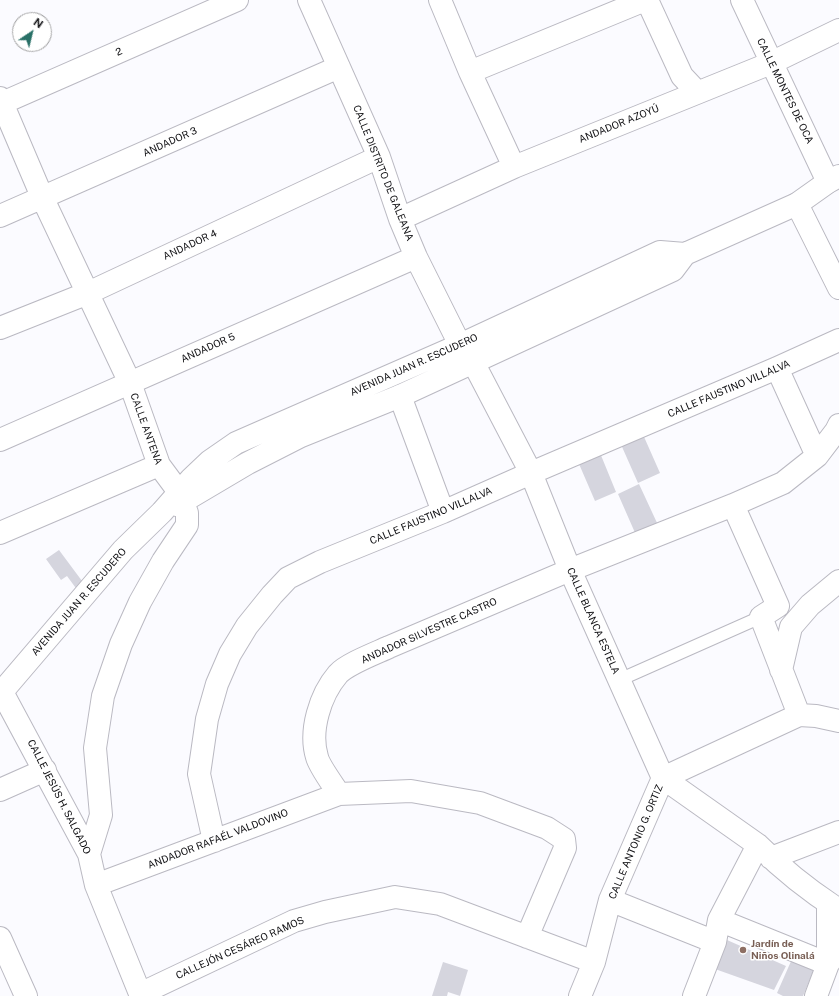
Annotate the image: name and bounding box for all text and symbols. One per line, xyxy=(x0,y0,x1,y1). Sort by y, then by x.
north arrow xyxy=(12,12,52,52)
text: N xyxy=(31,16,45,30)
street label: CALLE MONTES DE OCA xyxy=(754,36,816,146)
street label: 2 xyxy=(114,45,124,59)
street label: ANDADOR AZOYÚ xyxy=(577,102,661,146)
street label: CALLE DISTRITO DE GALEANA xyxy=(350,103,416,243)
street label: ANDADOR 3 xyxy=(141,125,199,159)
street label: ANDADOR 4 xyxy=(161,227,219,263)
street label: ANDADOR 5 xyxy=(179,331,237,365)
street label: AVENIDA JUAN R. ESCUDERO xyxy=(348,331,480,399)
street label: CALLE FAUSTINO VILLALVA xyxy=(666,358,792,420)
street label: CALLE ANTENA xyxy=(127,391,165,467)
street label: CALLE FAUSTINO VILLALVA xyxy=(368,485,494,547)
street label: AVENIDA JUAN R. ESCUDERO xyxy=(29,546,129,658)
street label: CALLE BLANCA ESTELA xyxy=(564,566,622,676)
street label: ANDADOR SILVESTRE CASTRO xyxy=(359,596,499,666)
street label: CALLE JESÚS H. SALGADO xyxy=(25,738,93,856)
street label: CALLE ANTONIO G. ORTIZ xyxy=(606,783,666,901)
street label: ANDADOR RAFAÉL VALDOVINO xyxy=(146,807,290,871)
street label: CALLEJÓN CESÁREO RAMOS xyxy=(174,914,306,982)
place label: Jardín de Niños Olinalá xyxy=(751,938,815,962)
marker: Jardín de Niños Olinalá xyxy=(738,945,748,955)

